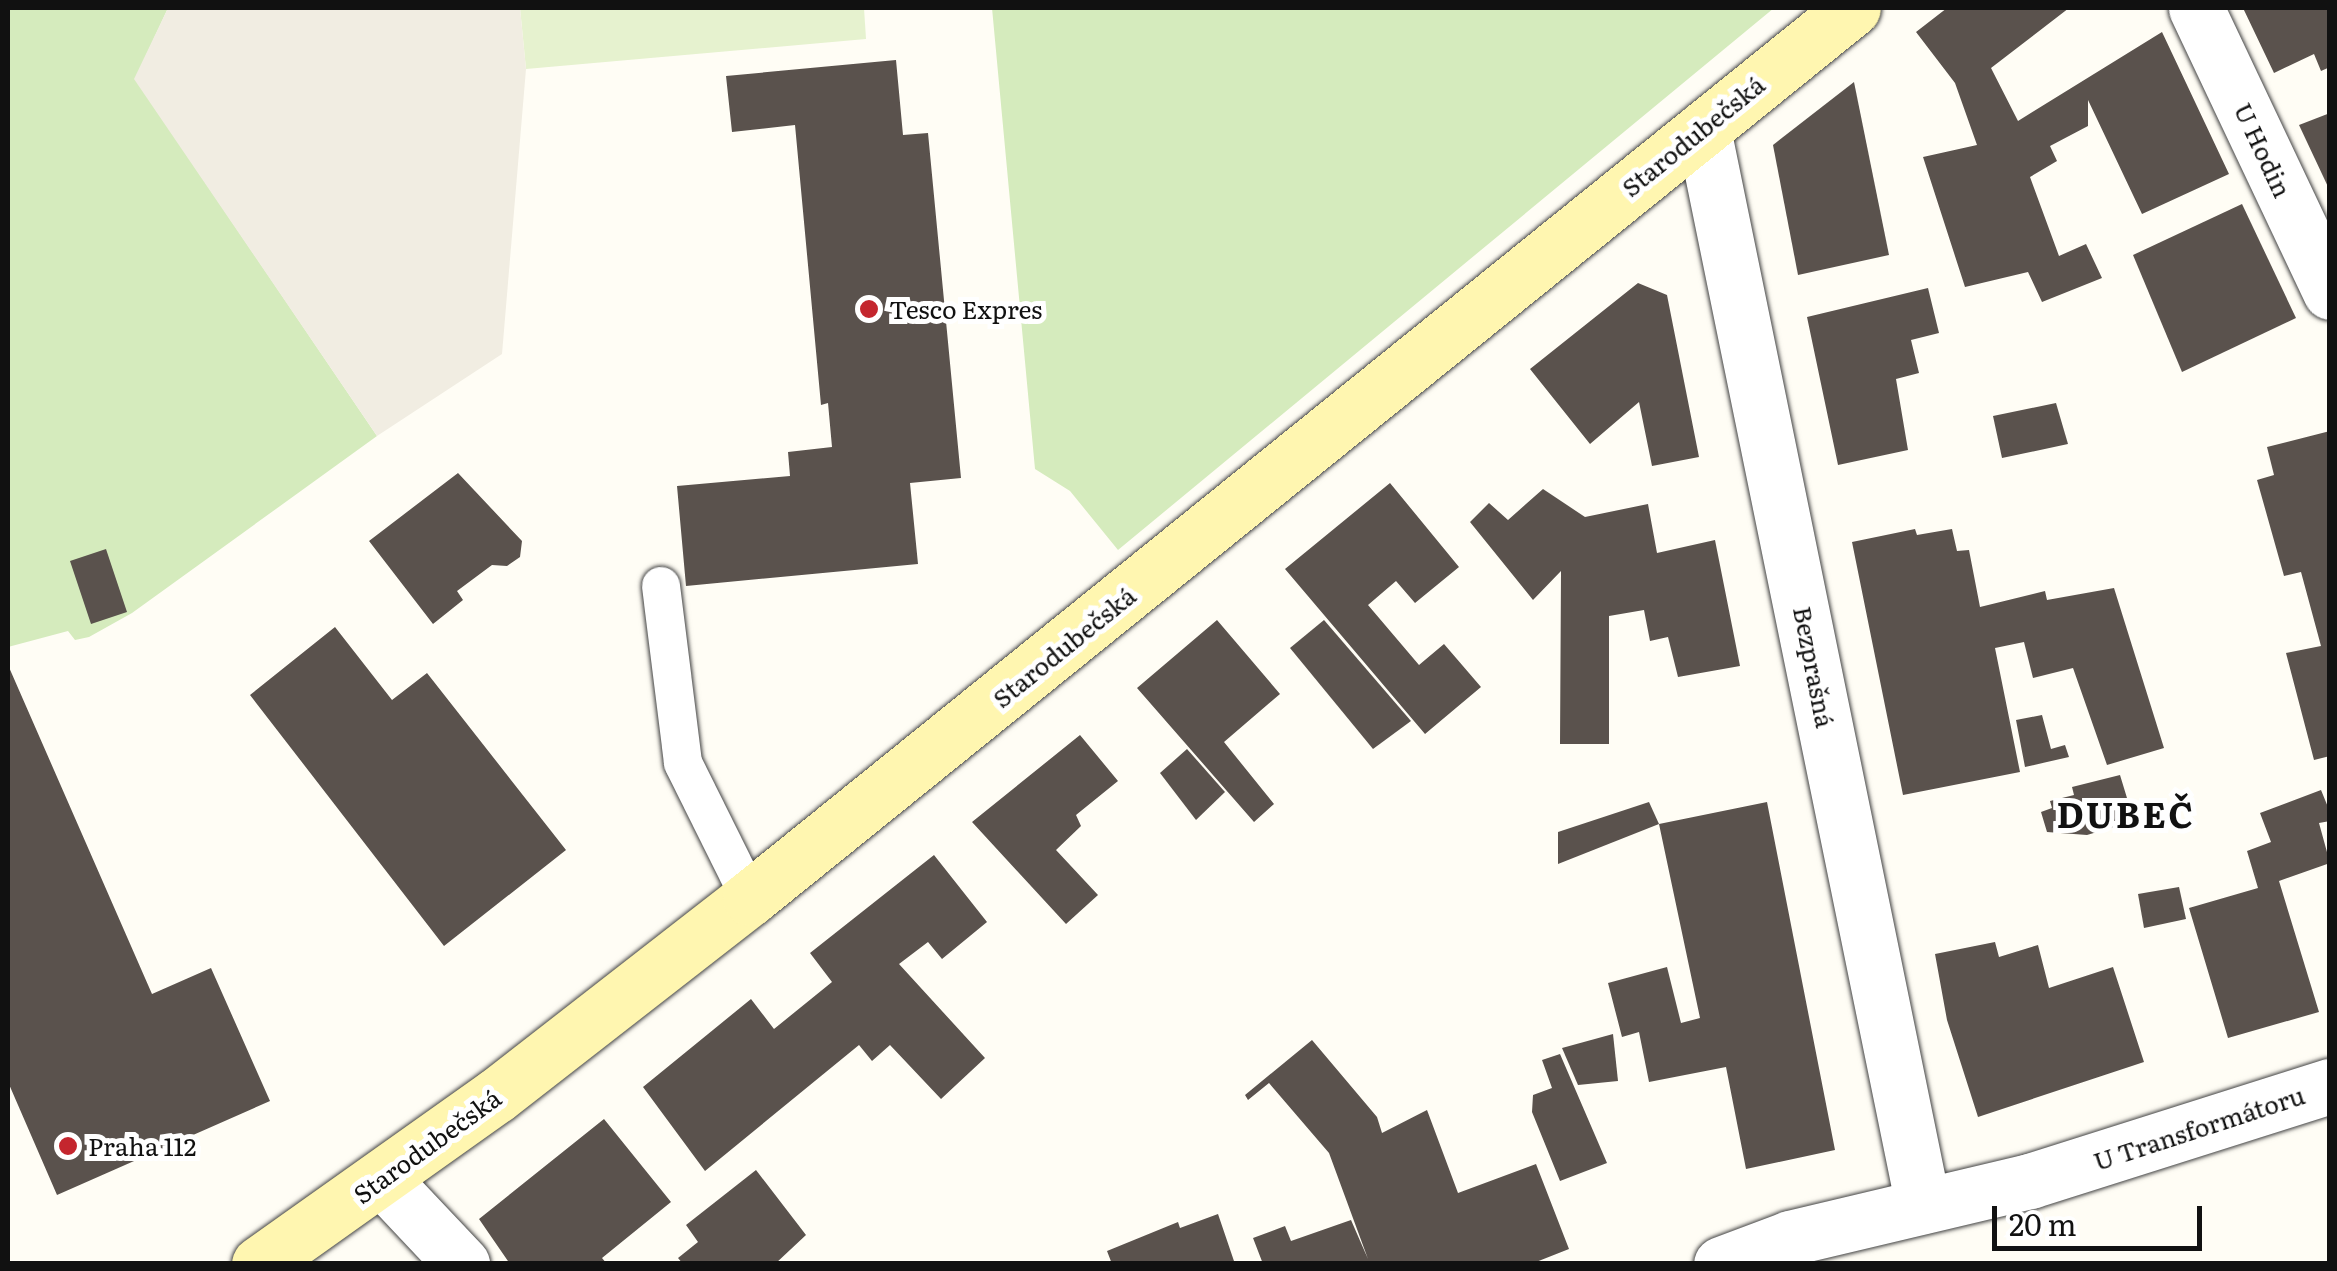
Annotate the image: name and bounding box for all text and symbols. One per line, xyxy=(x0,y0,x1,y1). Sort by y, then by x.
street label: Starodubečská xyxy=(1616,69,1770,203)
street label: U Hodin xyxy=(2228,98,2298,202)
place label: Tesco Expres xyxy=(889,294,1042,324)
marker: Tesco Expres xyxy=(858,298,880,320)
street label: Starodubečská xyxy=(987,580,1141,714)
street label: Bezprašná xyxy=(1788,604,1840,730)
district label: DUBEČ xyxy=(2056,792,2196,834)
street label: U Transformátoru xyxy=(2090,1080,2308,1176)
street label: Starodubečská xyxy=(347,1082,507,1210)
place label: Praha 112 xyxy=(88,1131,196,1161)
marker: Praha 112 xyxy=(57,1135,79,1157)
scale bar xyxy=(1997,1186,2207,1248)
text: 20 m xyxy=(2009,1201,2077,1245)

